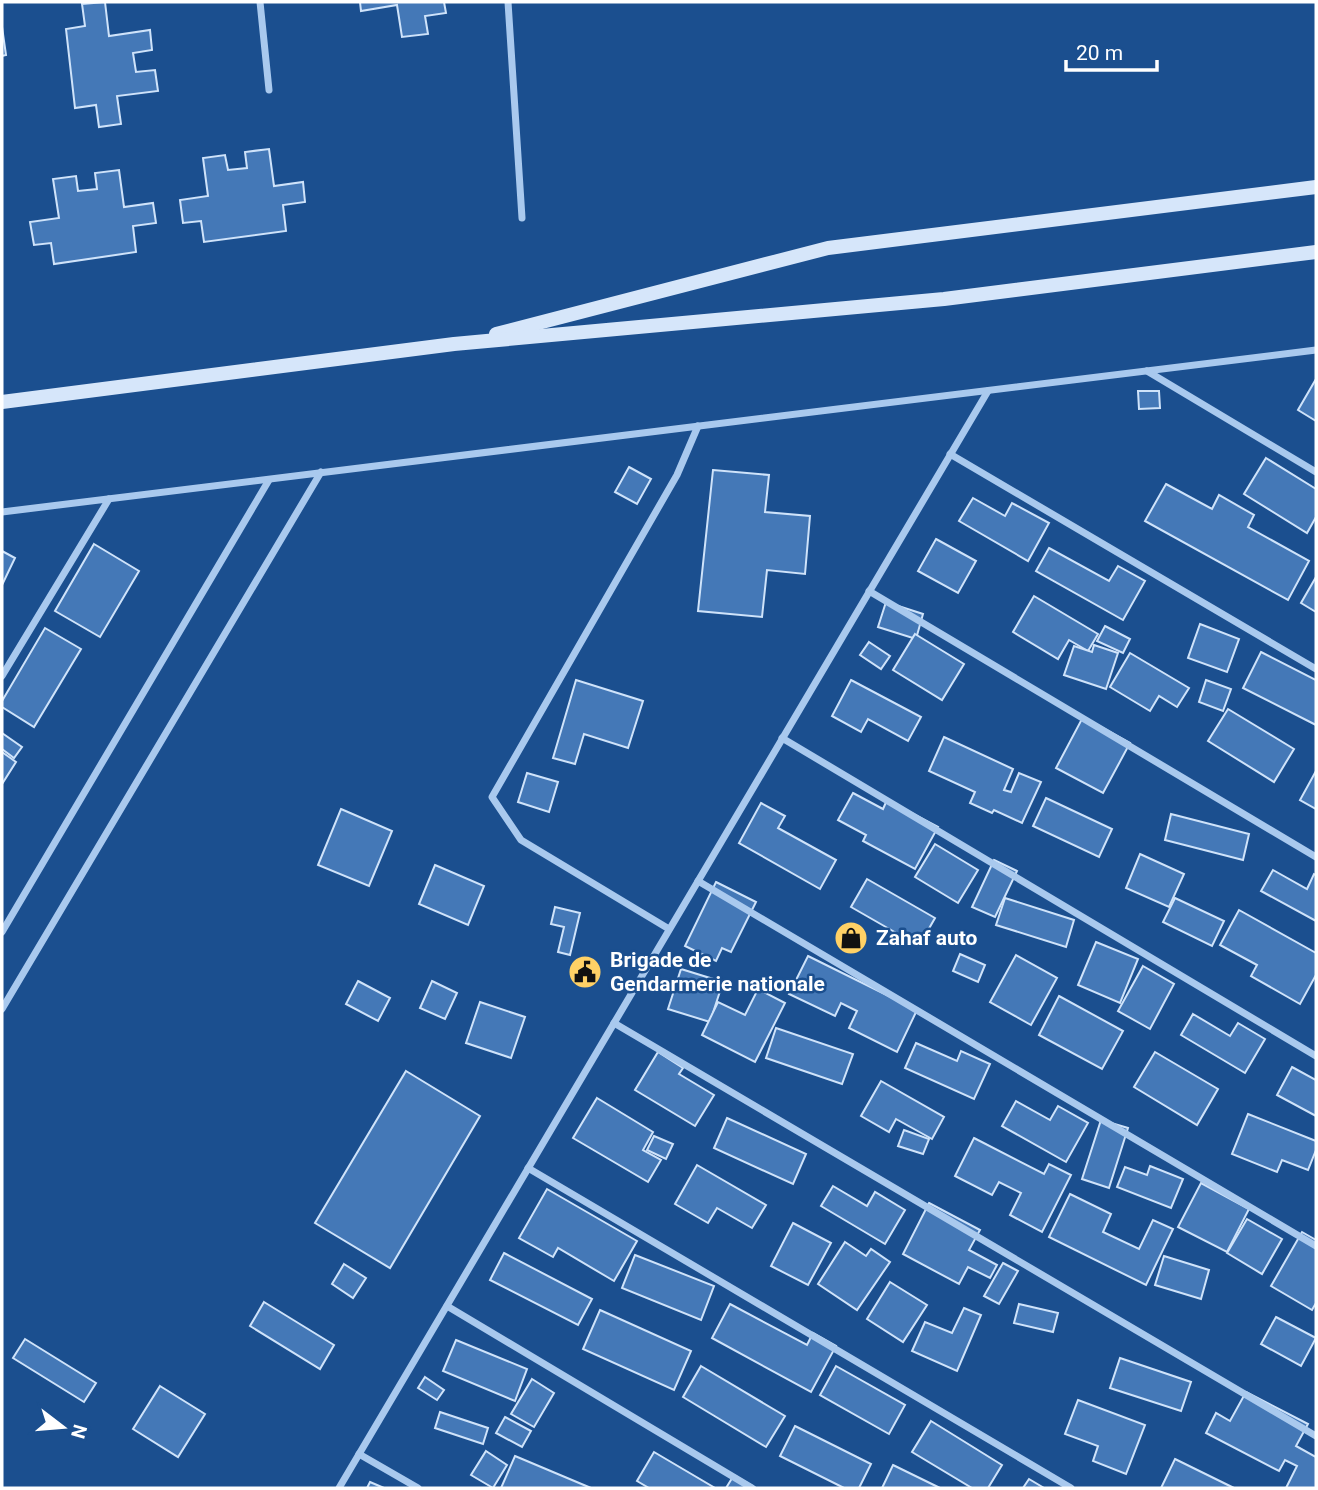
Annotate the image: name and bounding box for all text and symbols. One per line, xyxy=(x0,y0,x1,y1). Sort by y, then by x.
scale bar xyxy=(1066,28,1157,72)
text: 20 m xyxy=(1076,41,1123,65)
shop icon: Zahaf auto xyxy=(832,919,870,957)
place label: Zahaf auto xyxy=(876,926,978,950)
place label: Brigade de Gendarmerie nationale xyxy=(610,948,825,996)
public building icon: Brigade de Gendarmerie nationale xyxy=(566,953,604,991)
north arrow xyxy=(28,1392,98,1462)
text: N xyxy=(66,1422,92,1441)

